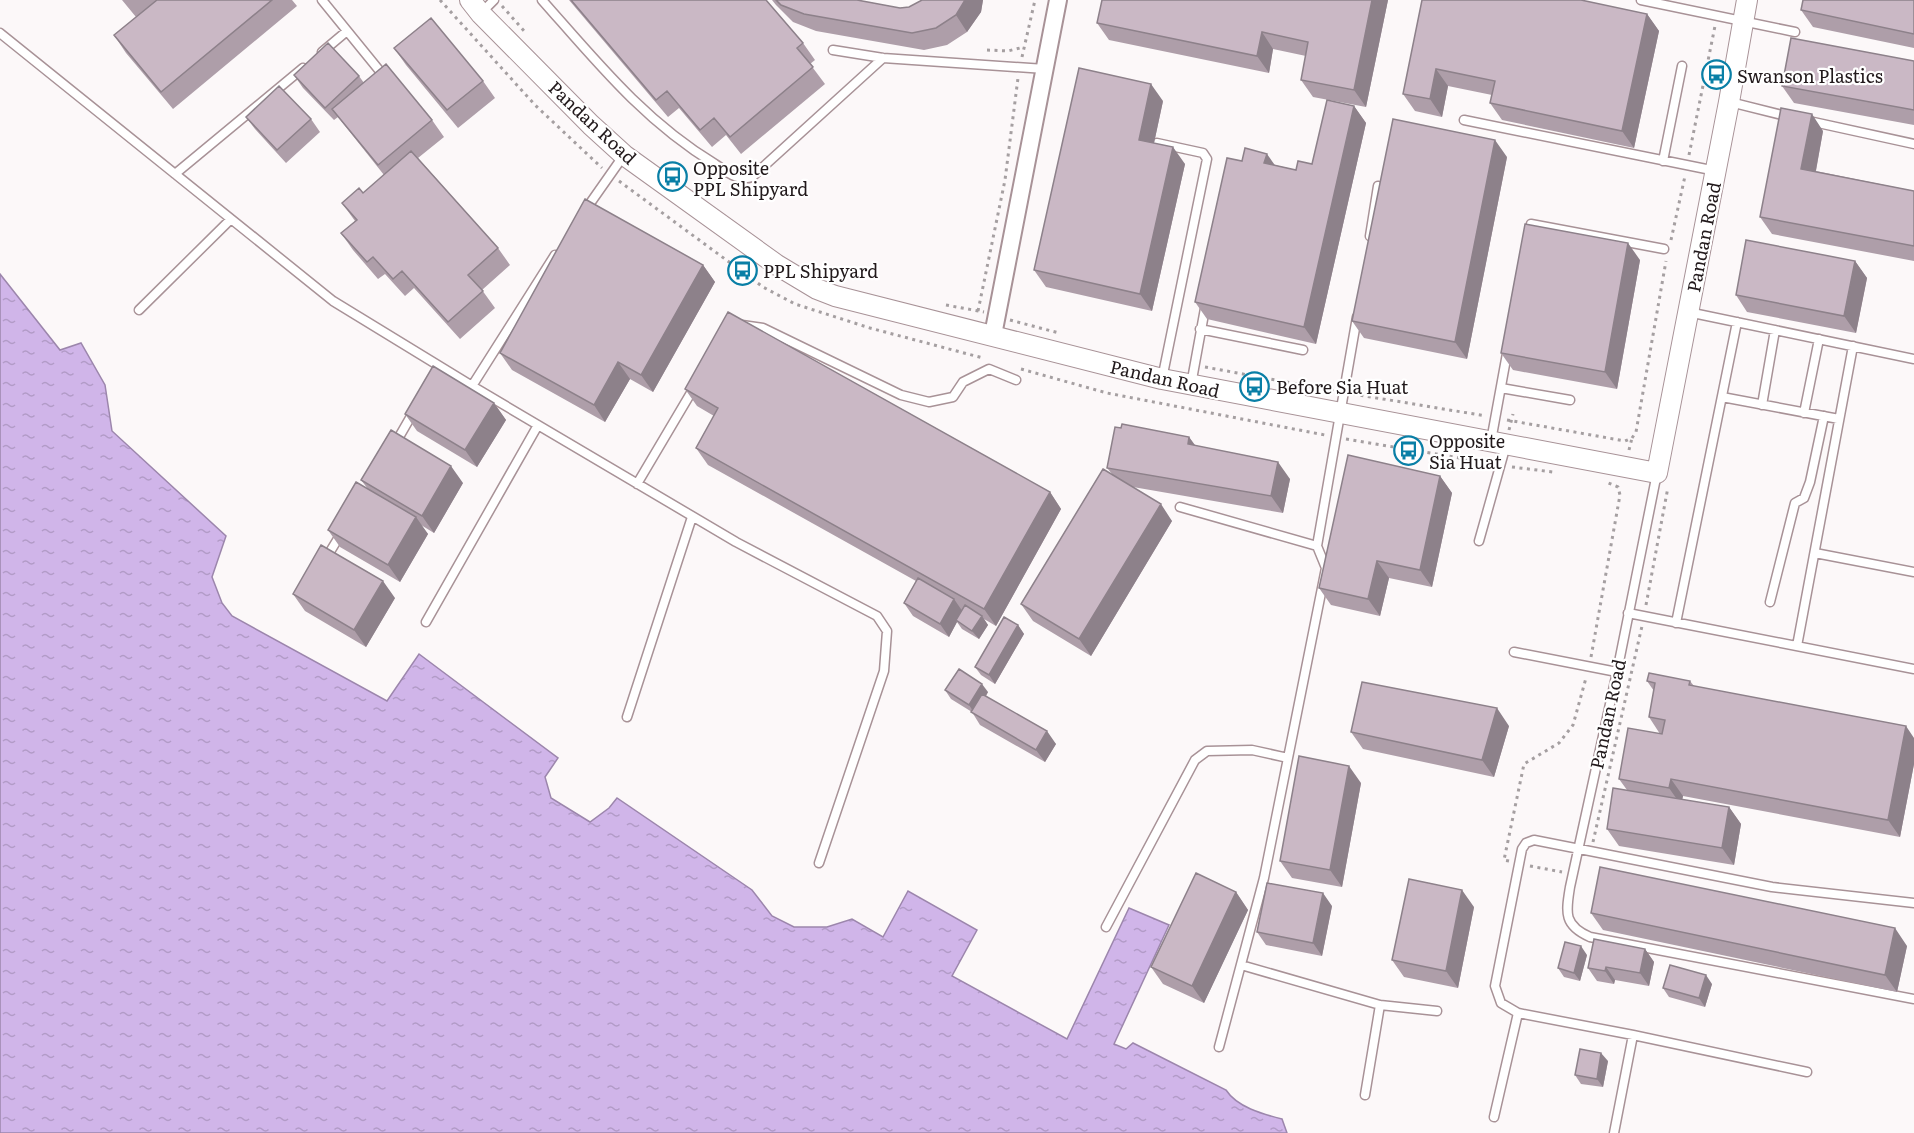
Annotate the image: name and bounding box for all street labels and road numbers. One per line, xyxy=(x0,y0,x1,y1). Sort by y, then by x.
street label: Pandan Road xyxy=(543,74,643,170)
street label: Pandan Road xyxy=(1679,180,1727,294)
street label: Pandan Road xyxy=(1107,352,1223,404)
street label: Pandan Road xyxy=(1582,656,1632,772)

